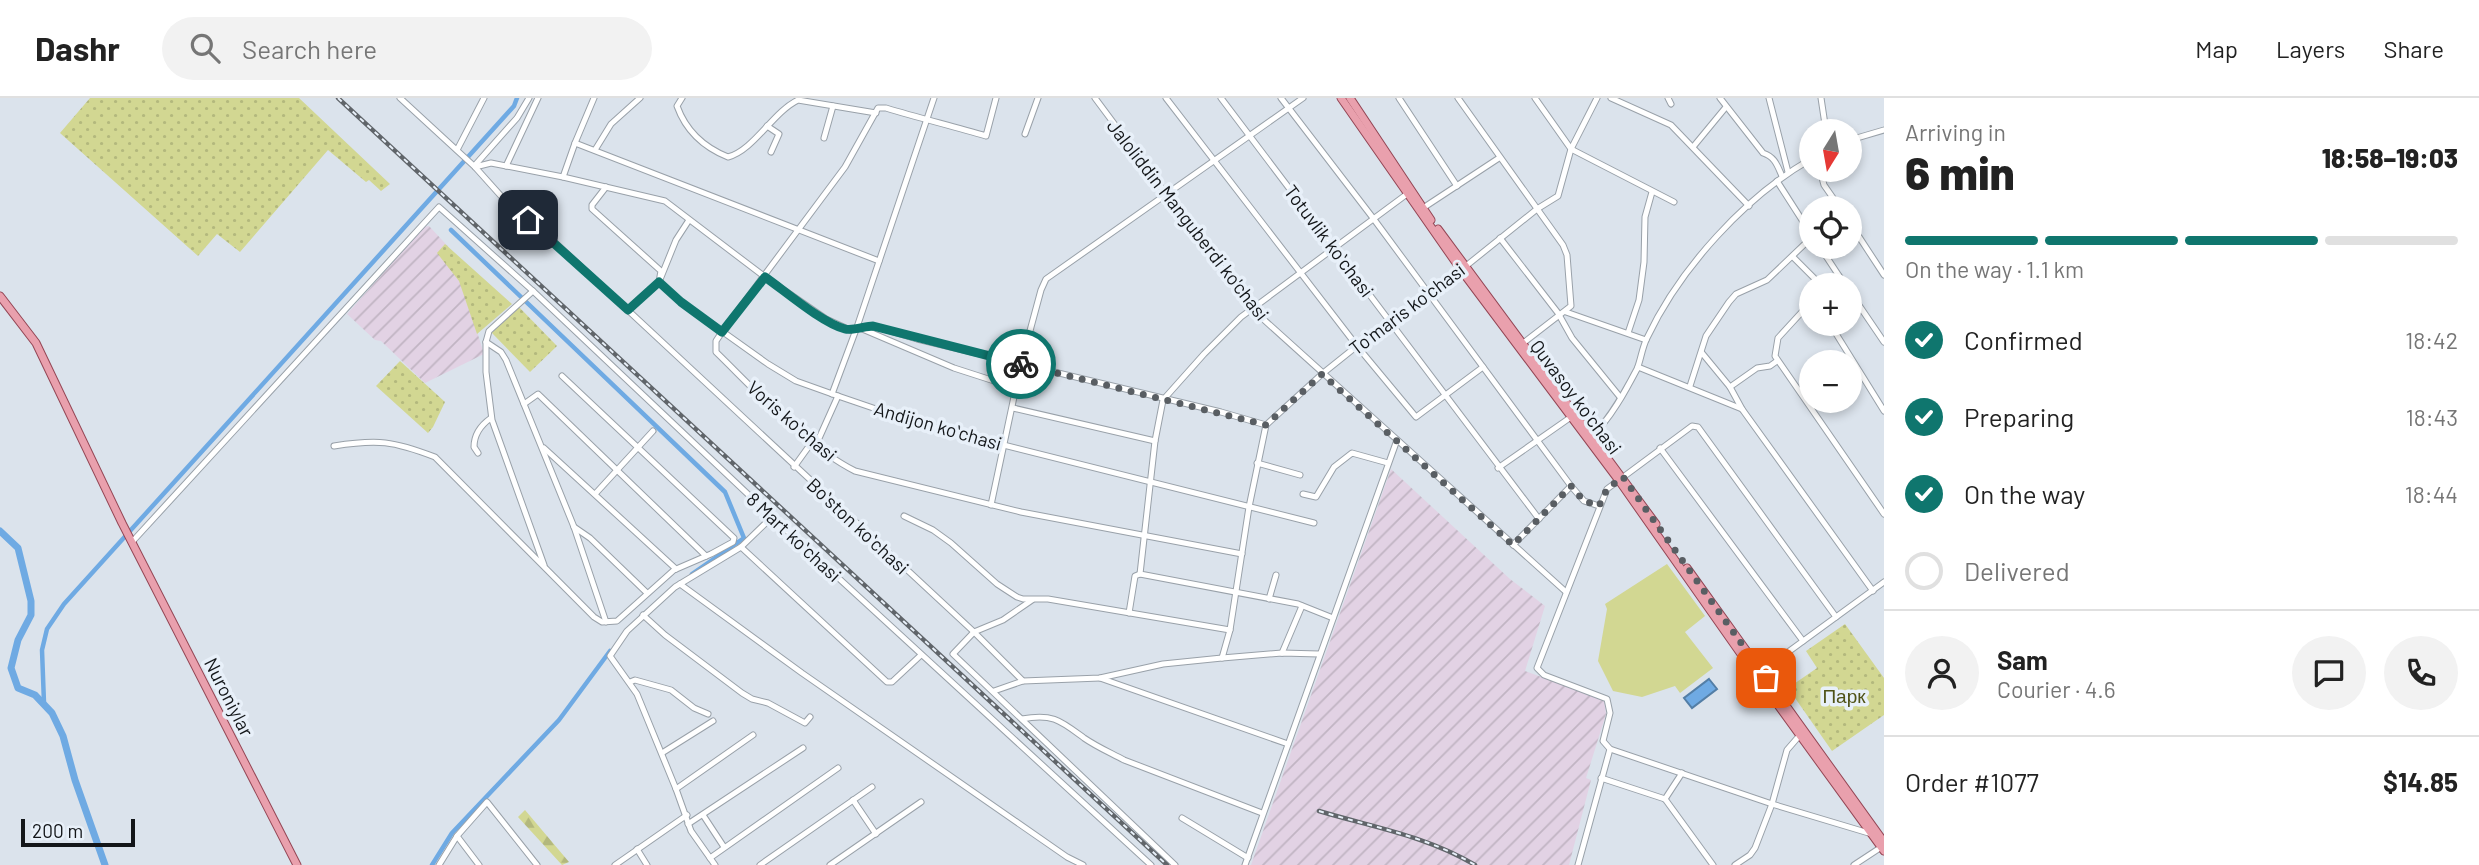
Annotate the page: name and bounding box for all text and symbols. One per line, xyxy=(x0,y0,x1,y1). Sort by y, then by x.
search box xyxy=(162,17,652,80)
text: Dashr xyxy=(35,28,120,68)
icon: search xyxy=(186,29,224,67)
text: Search here xyxy=(242,33,377,64)
text: Map xyxy=(2195,34,2238,63)
text: Layers xyxy=(2276,34,2345,63)
text: Share xyxy=(2383,34,2444,63)
street label: Jaloliddin Manguberdi ko'chasi xyxy=(1103,115,1274,325)
text: Arriving in xyxy=(1905,118,2006,146)
north arrow xyxy=(1799,119,1862,182)
map controls xyxy=(1799,119,1862,413)
text: 18:58–19:03 xyxy=(2322,142,2458,173)
text: 6 min xyxy=(1905,144,2015,199)
street label: Totuvlik koʻchasi xyxy=(1280,180,1379,301)
pin xyxy=(498,190,558,250)
button: locate xyxy=(1799,196,1862,259)
icon: home xyxy=(509,201,547,239)
text: On the way · 1.1 km xyxy=(1905,255,2084,283)
street label: Toʻmaris koʻchasi xyxy=(1344,258,1469,359)
button: + xyxy=(1799,273,1862,336)
icon: check xyxy=(1905,321,1943,359)
text: Confirmed xyxy=(1964,324,2083,355)
text: 18:42 xyxy=(2405,326,2458,354)
courier xyxy=(986,329,1056,399)
street label: Quvasoy koʻchasi xyxy=(1526,335,1627,458)
icon: bike xyxy=(1002,345,1040,383)
button: − xyxy=(1799,350,1862,413)
street label: Voris koʻchasi xyxy=(743,375,842,466)
street label: Andijon koʻchasi xyxy=(872,396,1005,455)
icon: check xyxy=(1905,398,1943,436)
text: Preparing xyxy=(1964,401,2074,432)
text: 18:43 xyxy=(2406,403,2458,431)
street label: Boʻston koʻchasi xyxy=(803,473,914,579)
icon: check xyxy=(1905,475,1943,513)
text: On the way xyxy=(1964,478,2085,509)
text: 18:44 xyxy=(2405,480,2458,508)
street label: 8 Mart koʻchasi xyxy=(742,487,846,586)
text: Delivered xyxy=(1964,555,2070,586)
button: person xyxy=(1905,636,1979,710)
button: chat xyxy=(2292,636,2366,710)
button: phone xyxy=(2384,636,2458,710)
text: Sam xyxy=(1997,644,2048,675)
pin xyxy=(1736,648,1796,708)
street label: Nuroniylar xyxy=(200,654,259,740)
icon: bag xyxy=(1747,659,1785,697)
text: Courier · 4.6 xyxy=(1997,675,2116,703)
park label: Парк xyxy=(1822,684,1866,707)
text: Order #1077 xyxy=(1905,766,2039,797)
text: $14.85 xyxy=(2383,766,2458,797)
scale bar xyxy=(21,816,135,848)
text: 200 m xyxy=(32,819,83,842)

